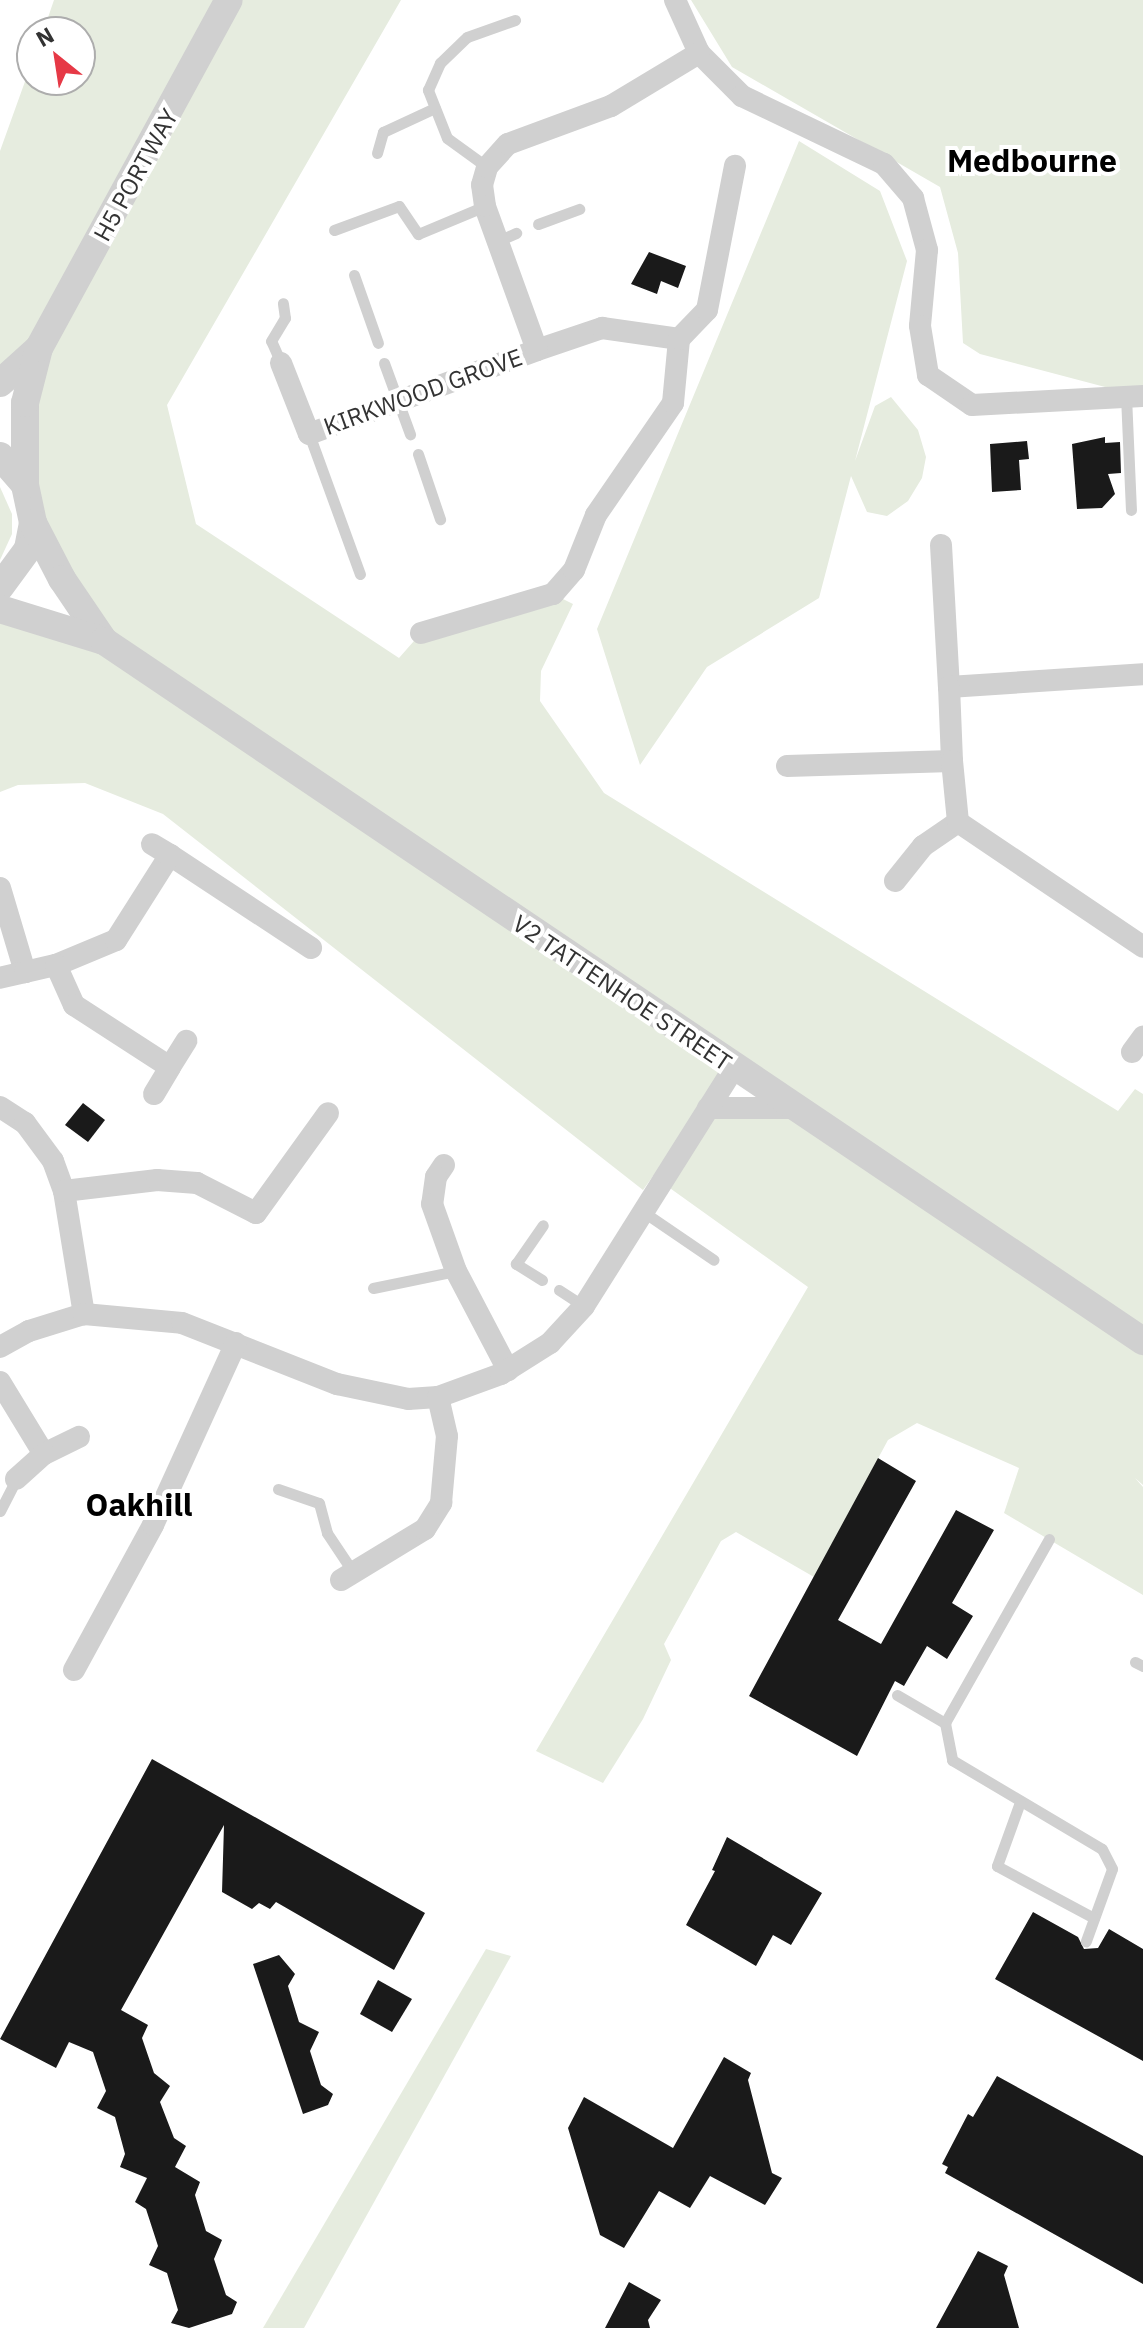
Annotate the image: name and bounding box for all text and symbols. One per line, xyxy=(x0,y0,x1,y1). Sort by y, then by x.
north arrow xyxy=(16,16,96,96)
text: N xyxy=(31,20,59,53)
street label: H5 PORTWAY xyxy=(88,104,184,246)
district label: Medbourne xyxy=(947,141,1117,179)
street label: KIRKWOOD GROVE xyxy=(320,343,526,441)
street label: V2 TATTENHOE STREET xyxy=(507,909,737,1077)
district label: Oakhill xyxy=(86,1485,192,1523)

